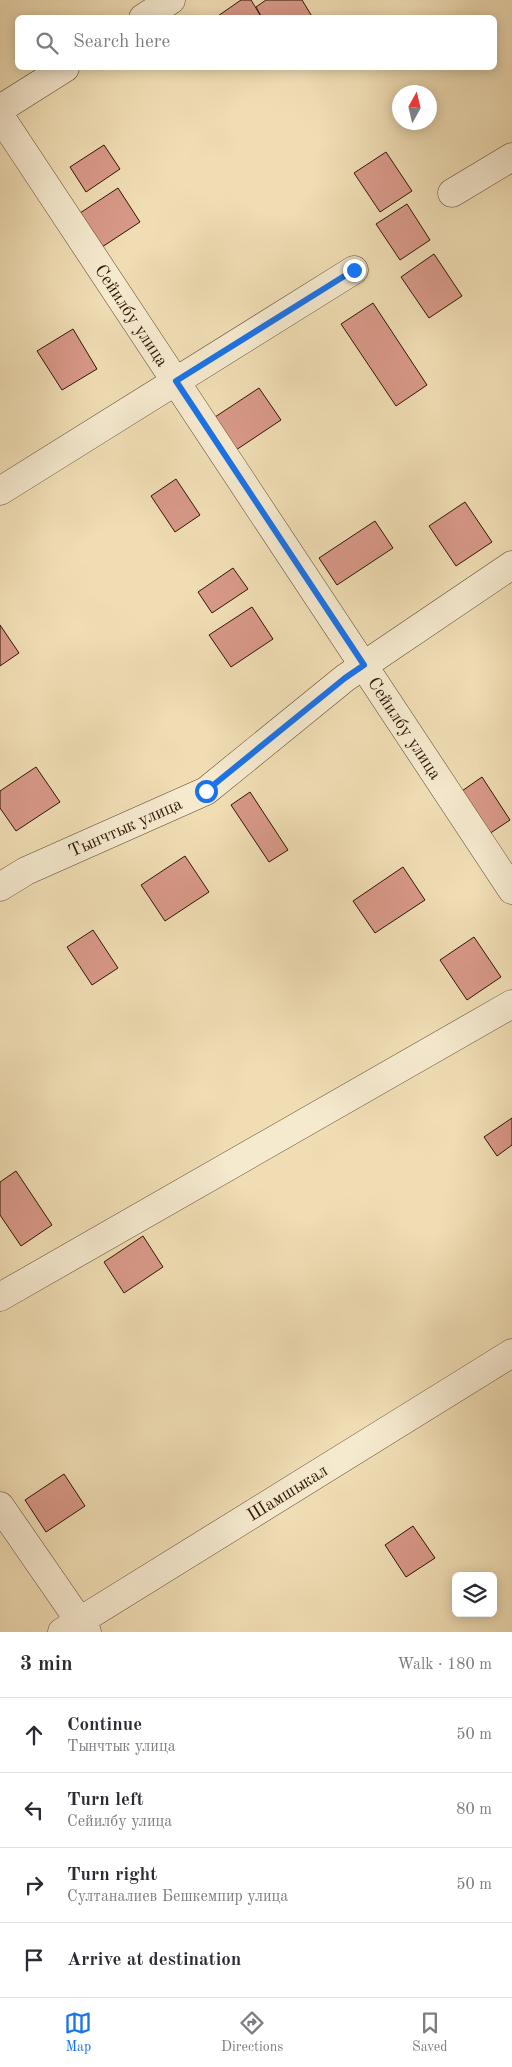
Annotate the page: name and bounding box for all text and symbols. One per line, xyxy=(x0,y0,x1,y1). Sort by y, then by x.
search box xyxy=(15,15,497,70)
icon: search xyxy=(33,29,61,57)
text: Search here xyxy=(73,33,170,52)
north arrow xyxy=(392,85,437,130)
route end xyxy=(343,259,366,282)
street label: Сейилбу улица xyxy=(91,262,171,370)
street label: Сейилбу улица xyxy=(364,674,444,783)
route start xyxy=(195,780,218,803)
street label: Тынчтык улица xyxy=(66,795,185,861)
street label: Шамшыкал xyxy=(244,1462,331,1525)
map controls xyxy=(452,1572,497,1617)
button: layers xyxy=(452,1572,497,1617)
text: 3 min xyxy=(20,1654,73,1675)
text: Walk · 180 m xyxy=(397,1657,492,1673)
text: Continue xyxy=(67,1716,142,1735)
icon: ahead xyxy=(20,1721,48,1749)
text: 50 m xyxy=(456,1727,492,1743)
text: Тынчтык улица xyxy=(67,1739,176,1755)
text: Turn left xyxy=(67,1791,144,1810)
icon: left xyxy=(20,1796,48,1824)
text: 80 m xyxy=(456,1802,492,1818)
text: Сейилбу улица xyxy=(67,1814,172,1830)
text: Turn right xyxy=(67,1866,157,1885)
icon: right xyxy=(20,1871,48,1899)
text: 50 m xyxy=(456,1877,492,1893)
text: Султаналиев Бешкемпир улица xyxy=(67,1889,288,1905)
icon: arrive xyxy=(20,1946,48,1974)
text: Arrive at destination xyxy=(67,1951,241,1970)
tab: Map xyxy=(64,2009,92,2056)
tab: Directions xyxy=(221,2009,283,2056)
tab: Saved xyxy=(412,2009,448,2056)

